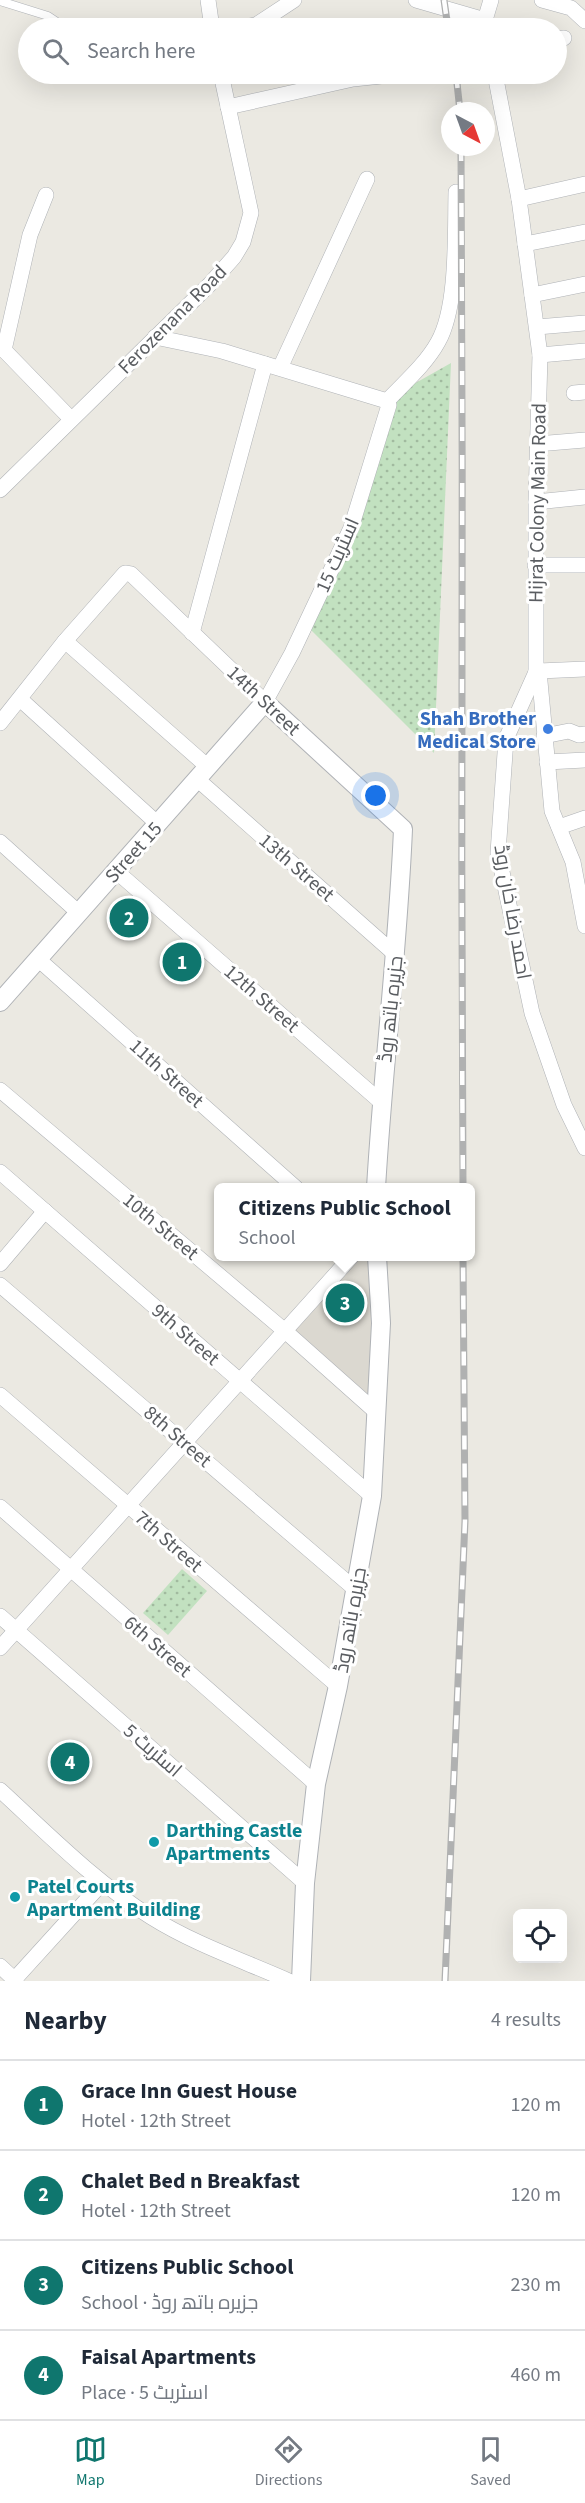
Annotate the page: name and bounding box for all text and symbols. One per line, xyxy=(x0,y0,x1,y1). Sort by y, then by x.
search box xyxy=(18,18,567,84)
icon: search xyxy=(39,35,72,68)
text: Search here xyxy=(87,35,195,67)
north arrow xyxy=(441,102,495,156)
street label: Ferozenana Road xyxy=(112,259,234,381)
street label: Hijrat Colony Main Road xyxy=(522,403,554,603)
street label: اسٹریٹ 15 xyxy=(309,513,367,597)
street label: 14th Street xyxy=(220,659,307,742)
place label: Shah Brother Medical Store xyxy=(417,705,536,756)
marker: Shah Brother Medical Store xyxy=(541,722,555,736)
your location xyxy=(361,781,390,810)
street label: Street 15 xyxy=(99,816,169,890)
street label: 13th Street xyxy=(253,827,340,909)
street label: احمد رضا خان روڈ xyxy=(486,843,538,982)
pin: 2 xyxy=(110,896,148,940)
pin: 1 xyxy=(162,940,201,984)
street label: جزیرہ باتھ روڈ xyxy=(371,954,411,1064)
street label: 12th Street xyxy=(218,958,305,1040)
street label: 11th Street xyxy=(123,1033,210,1115)
popup xyxy=(214,1183,475,1261)
street label: 10th Street xyxy=(116,1187,205,1267)
text: Citizens Public School xyxy=(238,1192,451,1224)
text: School xyxy=(238,1224,296,1252)
pin: 3 xyxy=(326,1280,364,1326)
street label: 9th Street xyxy=(145,1297,226,1372)
street label: 8th Street xyxy=(137,1399,218,1474)
street label: 7th Street xyxy=(128,1504,209,1579)
street label: جزیرہ باتھ روڈ xyxy=(328,1565,374,1675)
street label: 6th Street xyxy=(117,1609,198,1684)
street label: اسٹریٹ 5 xyxy=(117,1717,188,1784)
pin: 4 xyxy=(50,1740,90,1784)
place label: Darthing Castle Apartments xyxy=(165,1817,302,1868)
marker: Darthing Castle Apartments xyxy=(147,1835,161,1849)
place label: Patel Courts Apartment Building xyxy=(26,1873,201,1924)
marker: Patel Courts Apartment Building xyxy=(8,1890,22,1904)
map controls xyxy=(513,1909,567,1963)
button: locate xyxy=(513,1909,567,1963)
text: Nearby xyxy=(24,2002,107,2039)
text: 4 results xyxy=(491,2006,561,2034)
text: Grace Inn Guest House xyxy=(81,2075,297,2107)
text: 1 xyxy=(38,2091,49,2119)
text: 120 m xyxy=(511,2091,561,2119)
text: Hotel · 12th Street xyxy=(81,2107,231,2135)
text: Chalet Bed n Breakfast xyxy=(81,2165,300,2197)
text: 2 xyxy=(38,2181,49,2209)
text: 120 m xyxy=(511,2181,561,2209)
text: Hotel · 12th Street xyxy=(81,2197,231,2225)
text: Citizens Public School xyxy=(81,2251,293,2283)
text: 3 xyxy=(38,2271,49,2299)
text: 230 m xyxy=(511,2271,561,2299)
text: School · جزیرہ باتھ روڈ xyxy=(81,2289,258,2317)
text: Faisal Apartments xyxy=(81,2341,256,2373)
text: 4 xyxy=(38,2361,49,2389)
text: 460 m xyxy=(511,2361,561,2389)
text: Place · اسٹریٹ 5 xyxy=(81,2379,209,2407)
tab: Map xyxy=(74,2433,107,2491)
tab: Directions xyxy=(255,2433,322,2491)
tab: Saved xyxy=(470,2433,511,2491)

